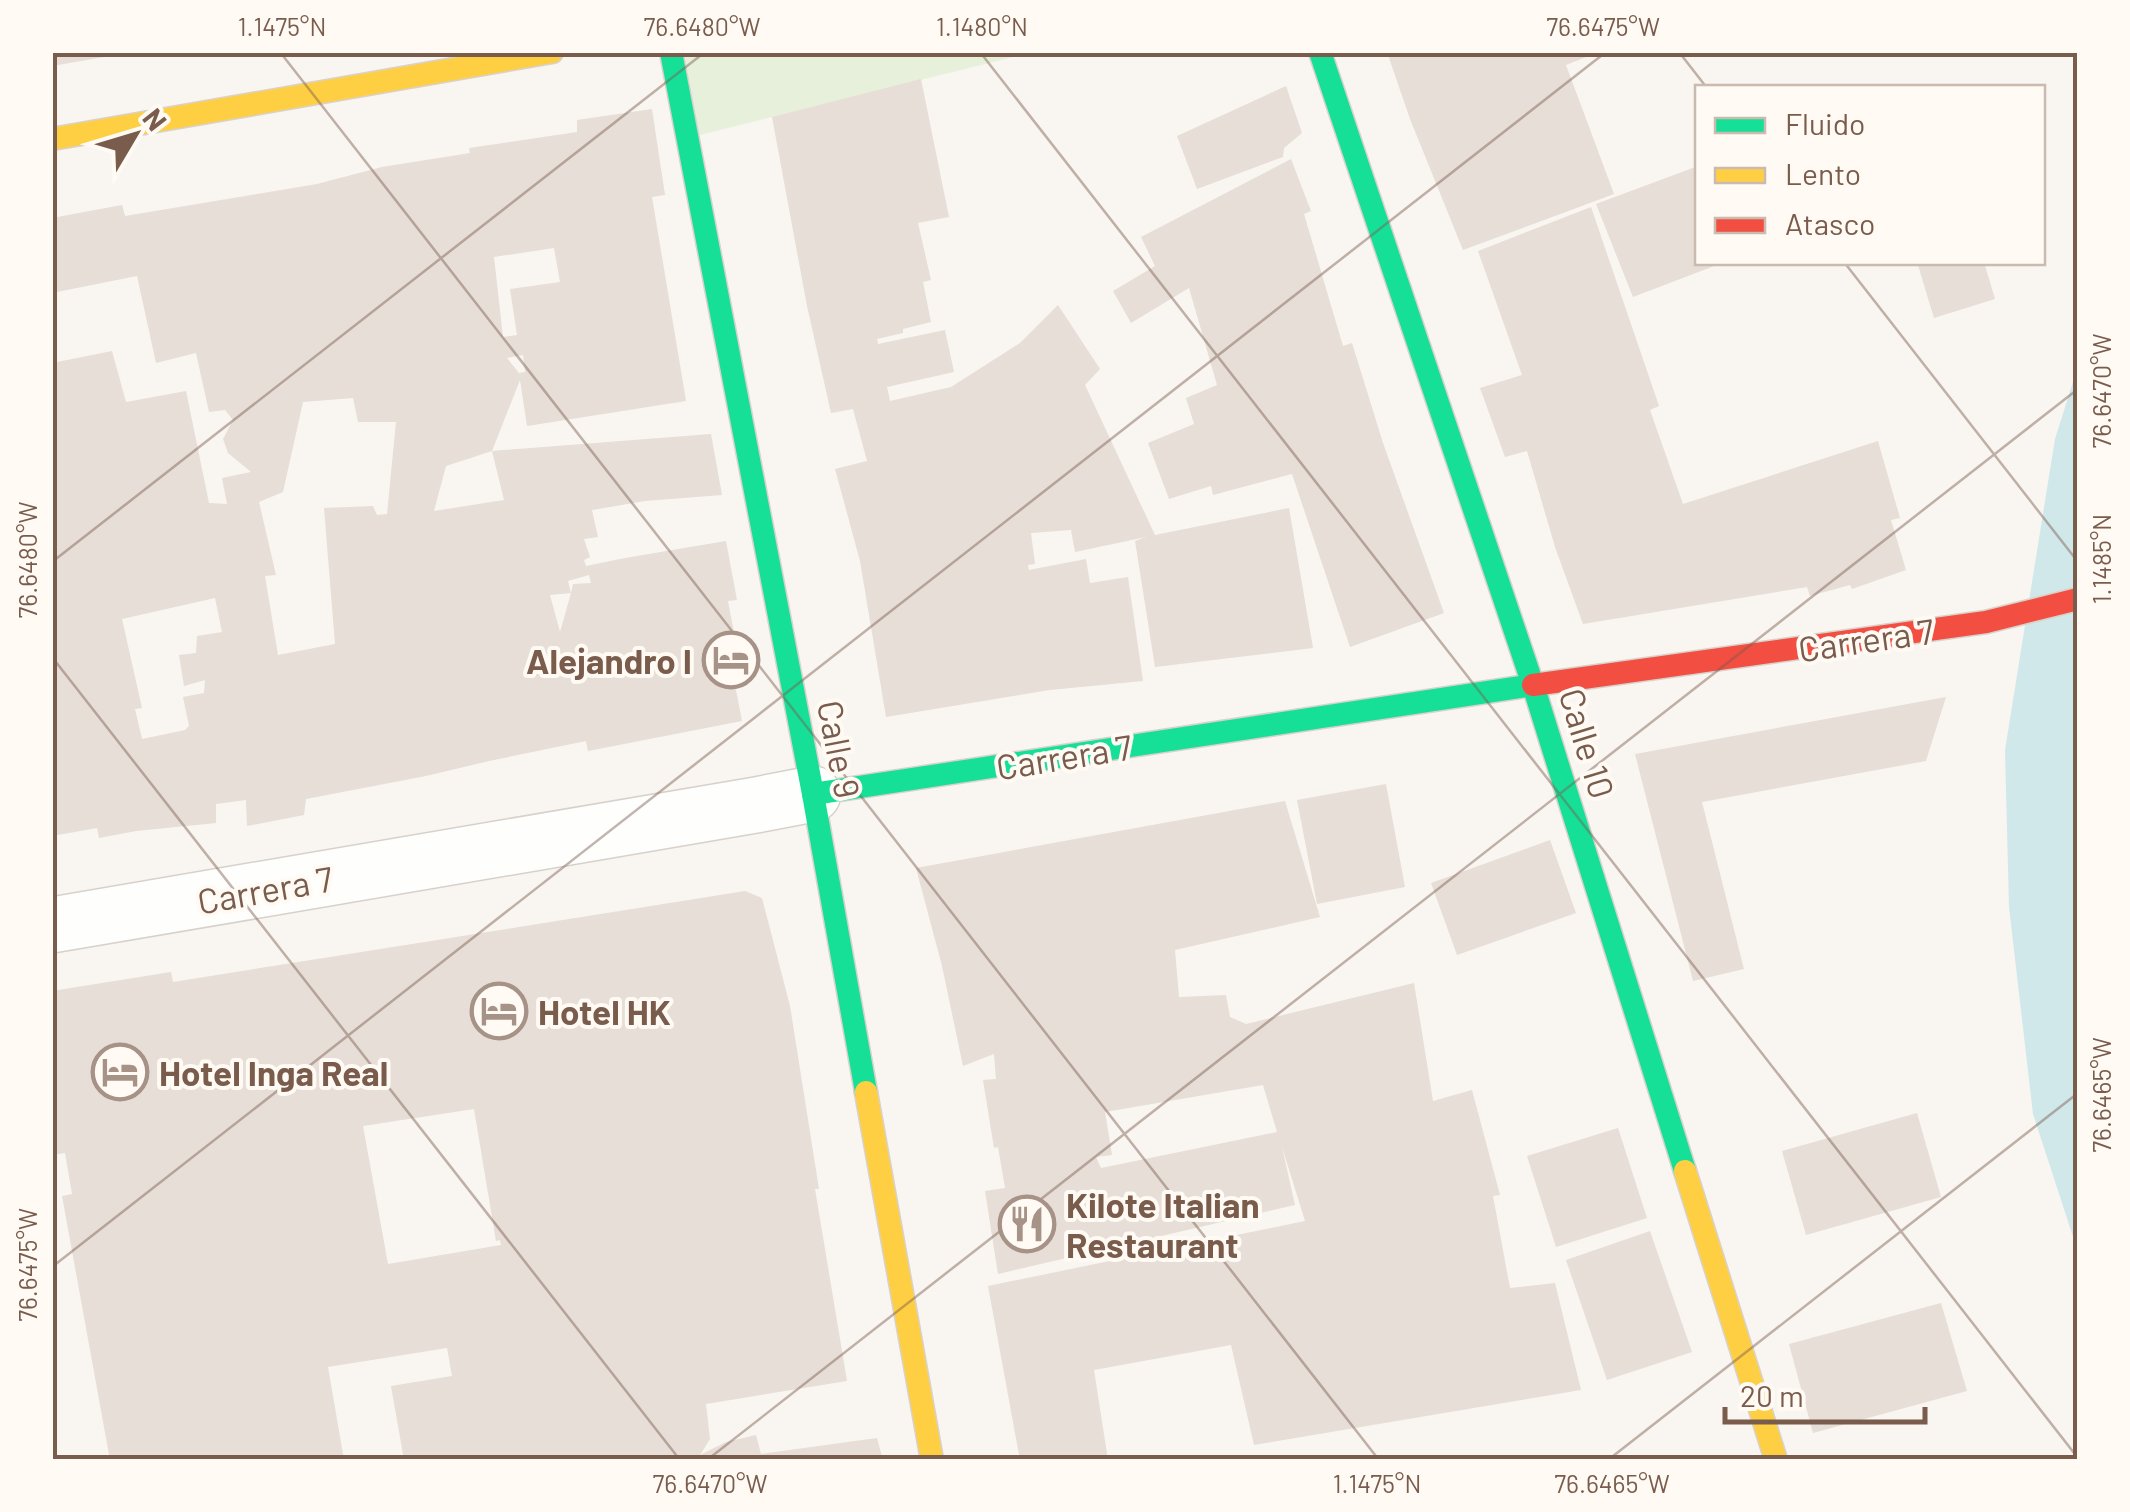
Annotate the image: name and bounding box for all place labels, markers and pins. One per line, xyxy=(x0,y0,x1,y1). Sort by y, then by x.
hotel icon: Alejandro I xyxy=(701,630,761,690)
place label: Alejandro I xyxy=(526,639,692,681)
hotel icon: Hotel HK xyxy=(469,981,529,1041)
place label: Hotel HK xyxy=(538,990,671,1032)
hotel icon: Hotel Inga Real xyxy=(90,1042,150,1102)
place label: Hotel Inga Real xyxy=(159,1051,388,1093)
place label: Kilote Italian Restaurant xyxy=(1066,1183,1260,1265)
restaurant icon: Kilote Italian Restaurant xyxy=(997,1194,1057,1254)

